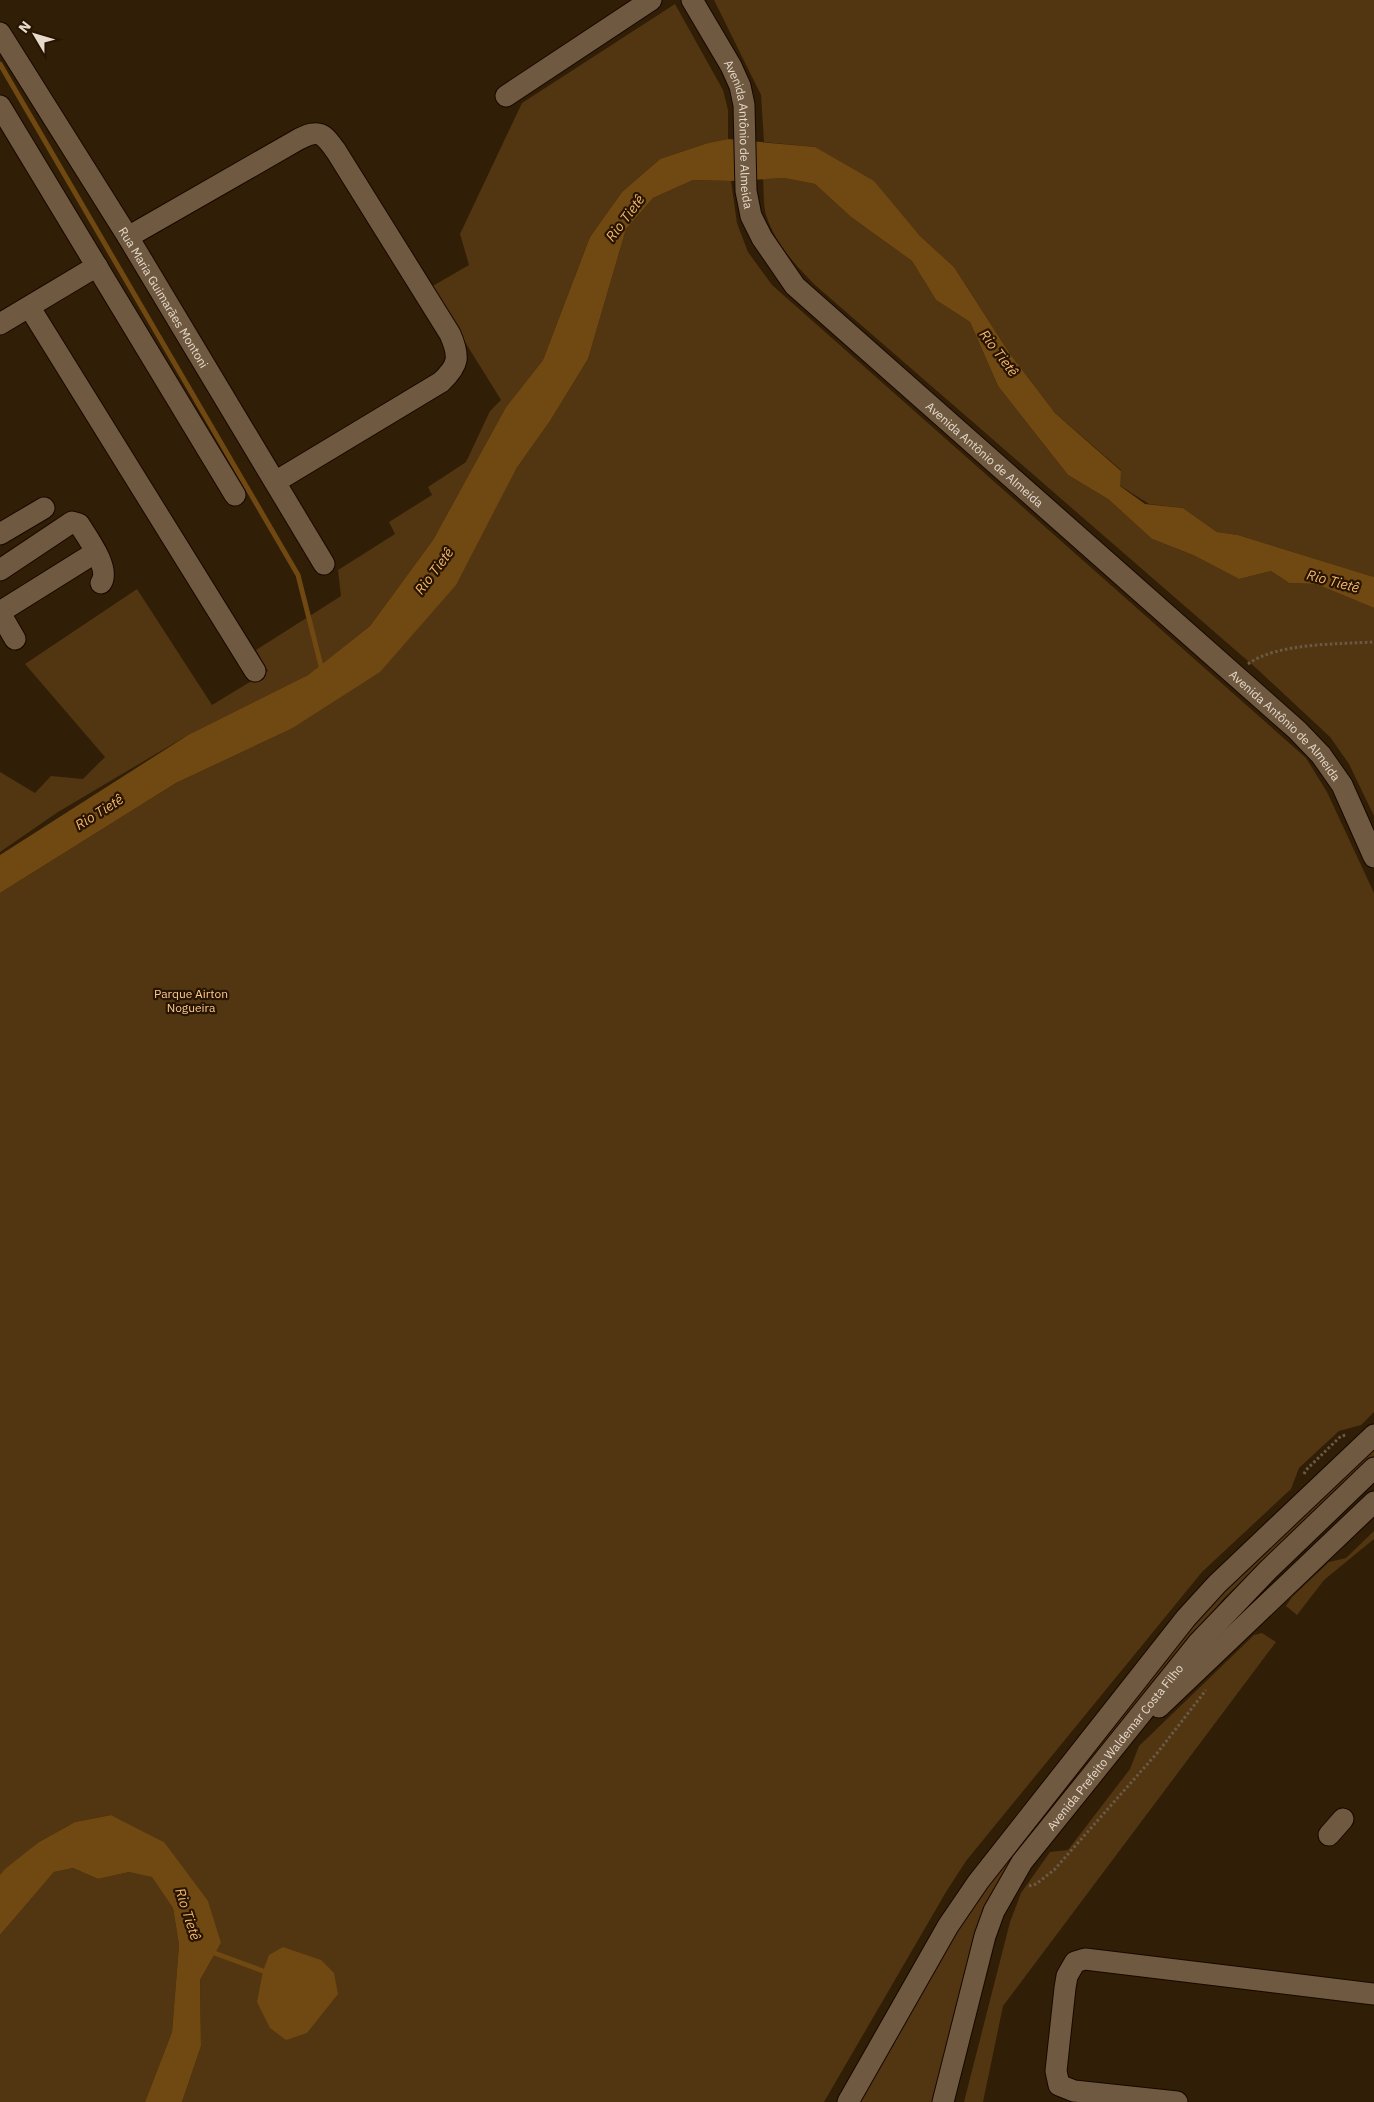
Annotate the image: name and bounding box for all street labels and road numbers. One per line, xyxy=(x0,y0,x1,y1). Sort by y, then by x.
street label: Avenida Antônio de Almeida xyxy=(721,57,757,210)
street label: Rua Maria Guimarães Montoni xyxy=(116,224,212,370)
street label: Avenida Antônio de Almeida xyxy=(923,398,1047,510)
street label: Avenida Antônio de Almeida xyxy=(1227,666,1344,784)
street label: Avenida Prefeito Waldemar Costa Filho xyxy=(1043,1660,1186,1833)

